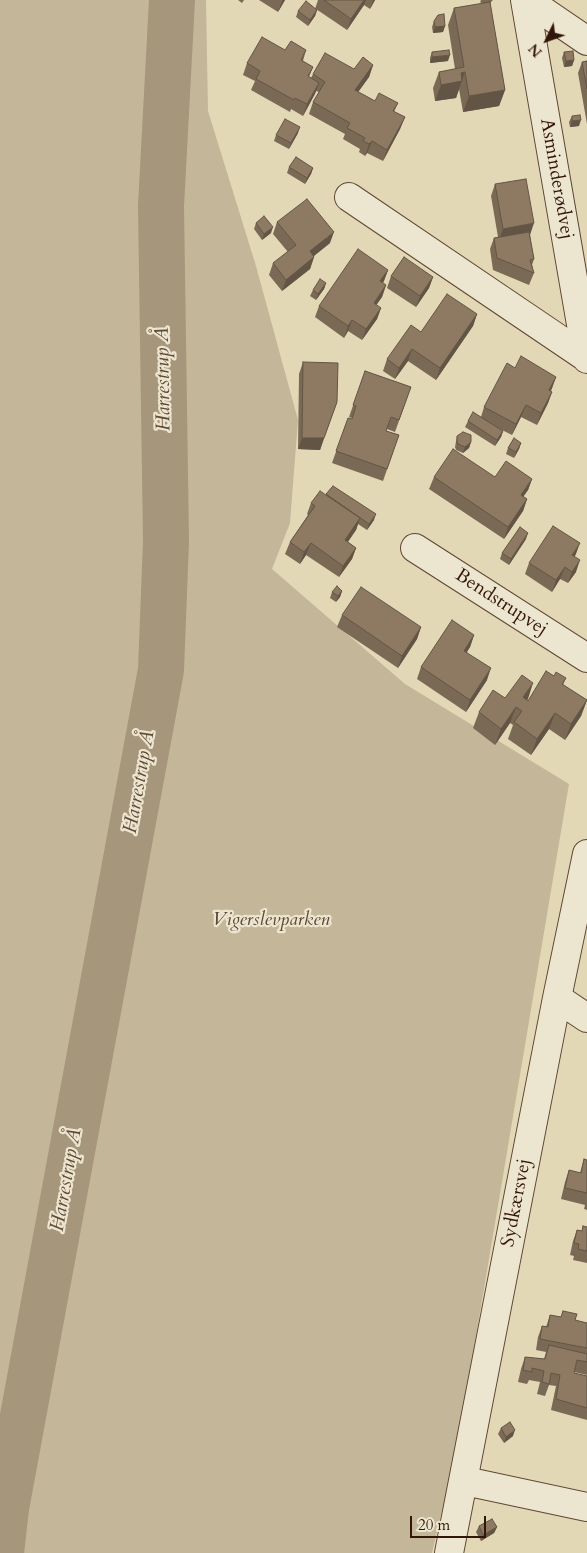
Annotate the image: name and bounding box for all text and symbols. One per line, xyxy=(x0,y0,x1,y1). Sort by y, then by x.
north arrow xyxy=(522,15,572,65)
text: N xyxy=(524,39,547,61)
street label: Asminderødvej xyxy=(534,117,578,241)
water label: Harrestrup Å xyxy=(151,327,177,431)
street label: Bendstrupvej xyxy=(450,565,552,641)
water label: Harrestrup Å xyxy=(119,729,161,835)
park label: Vigerslevparken xyxy=(212,910,330,932)
water label: Harrestrup Å xyxy=(46,1127,88,1233)
street label: Sydkærsvej xyxy=(497,1157,537,1249)
scale bar xyxy=(412,1506,488,1538)
text: 20 m xyxy=(418,1515,450,1535)

